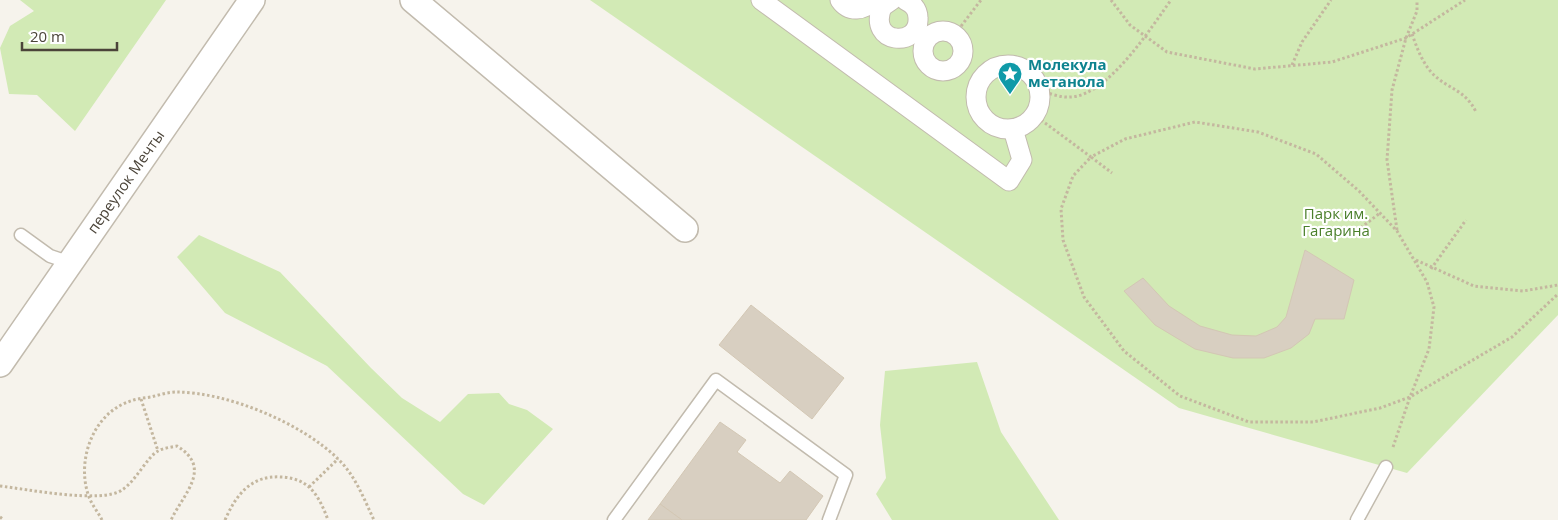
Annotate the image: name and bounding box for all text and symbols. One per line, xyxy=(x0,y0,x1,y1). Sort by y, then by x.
scale bar xyxy=(22,20,118,52)
text: 20 m xyxy=(30,26,65,46)
place label: Молекула метанола xyxy=(1028,54,1107,91)
place icon: Молекула метанола xyxy=(997,61,1023,95)
street label: переулок Мечты xyxy=(82,126,168,237)
park label: Парк им. Гагарина xyxy=(1302,203,1370,240)

